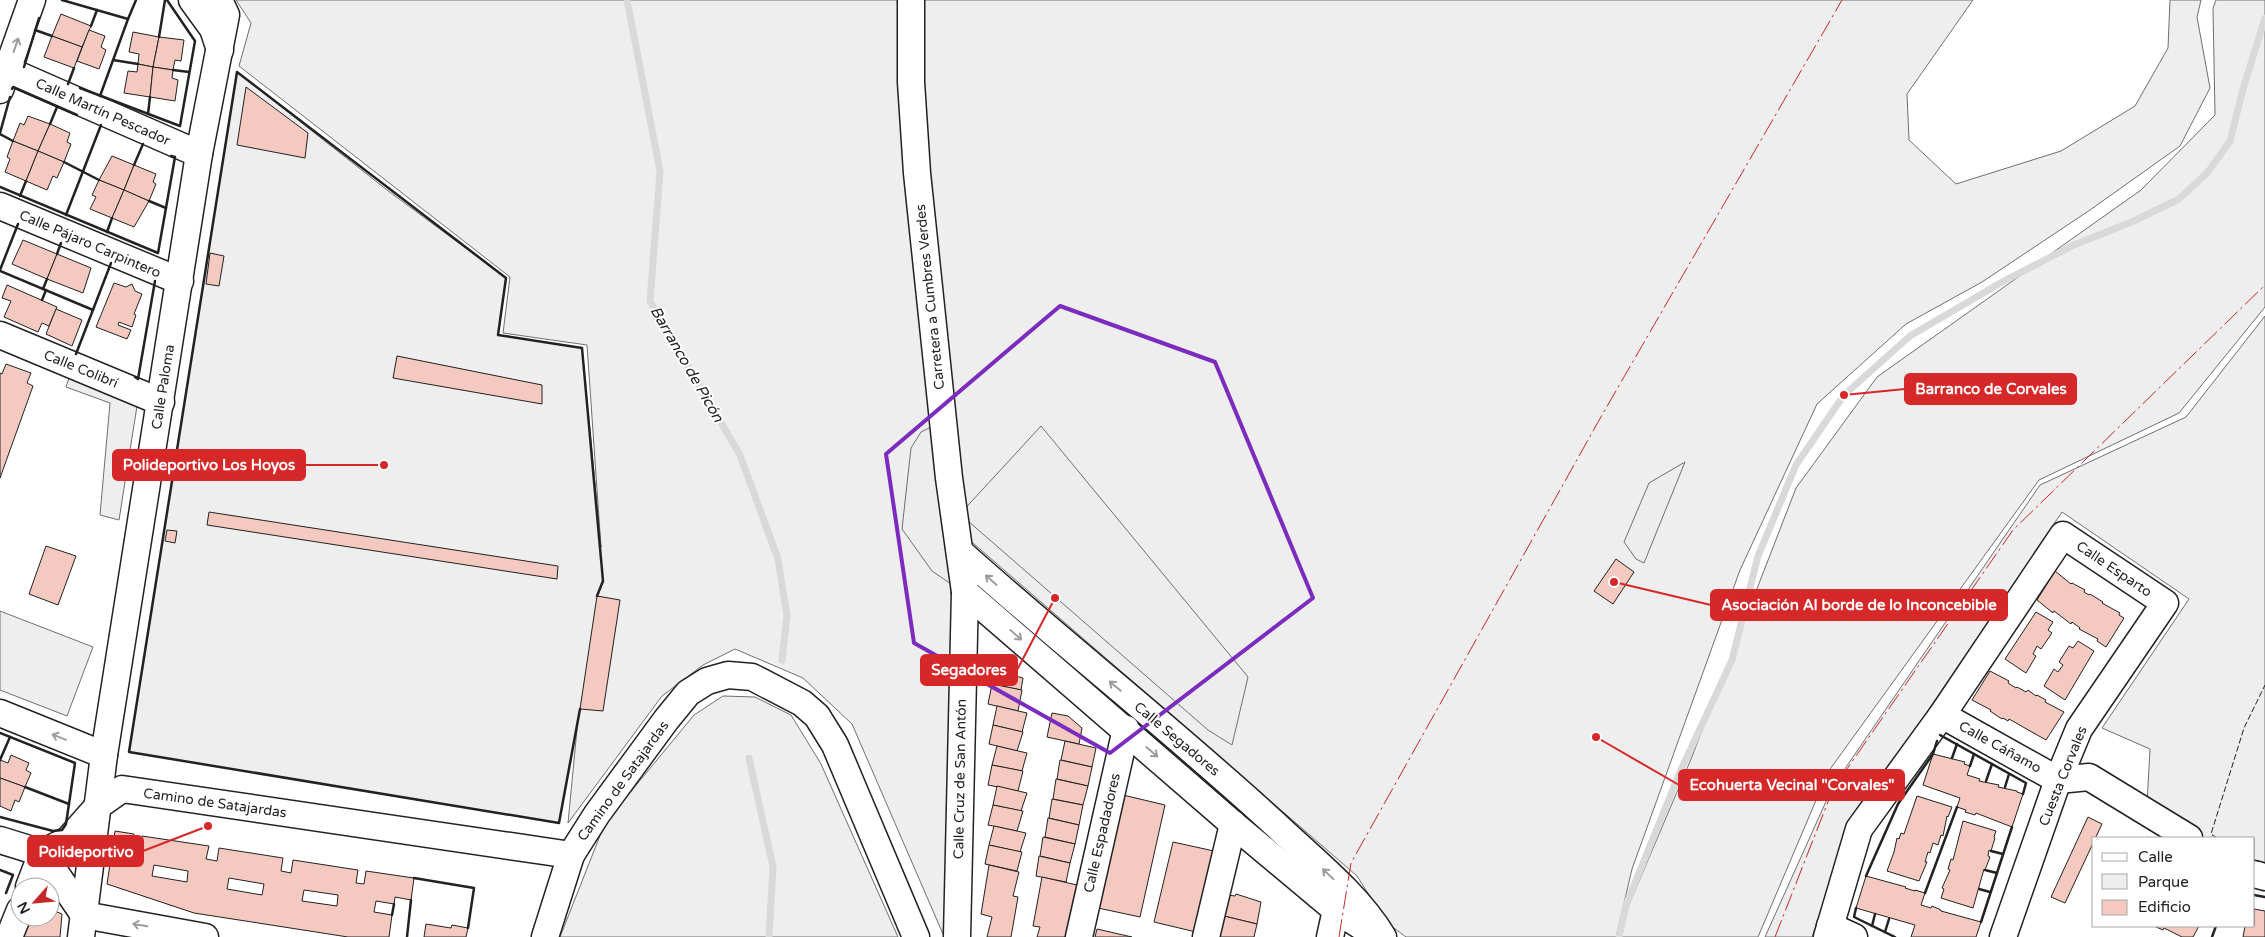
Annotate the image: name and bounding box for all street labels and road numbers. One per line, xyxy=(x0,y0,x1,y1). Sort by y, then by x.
street label: Calle Martín Pescador xyxy=(33,75,174,150)
street label: Carretera a Cumbres Verdes xyxy=(912,203,948,391)
street label: Calle Pájaro Carpintero xyxy=(17,206,163,282)
street label: Calle Paloma xyxy=(148,343,178,431)
street label: Calle Colibrí xyxy=(41,346,121,392)
street label: Calle Esparto xyxy=(2073,537,2155,601)
street label: Calle Segadores xyxy=(1131,698,1223,780)
street label: Calle Cruz de San Antón xyxy=(950,699,970,859)
street label: Camino de Satajardas xyxy=(574,717,673,844)
street label: Calle Cáñamo xyxy=(1956,717,2044,777)
street label: Cuesta Corvales xyxy=(2035,723,2091,828)
street label: Calle Espadadores xyxy=(1080,771,1124,894)
street label: Camino de Satajardas xyxy=(142,785,288,822)

